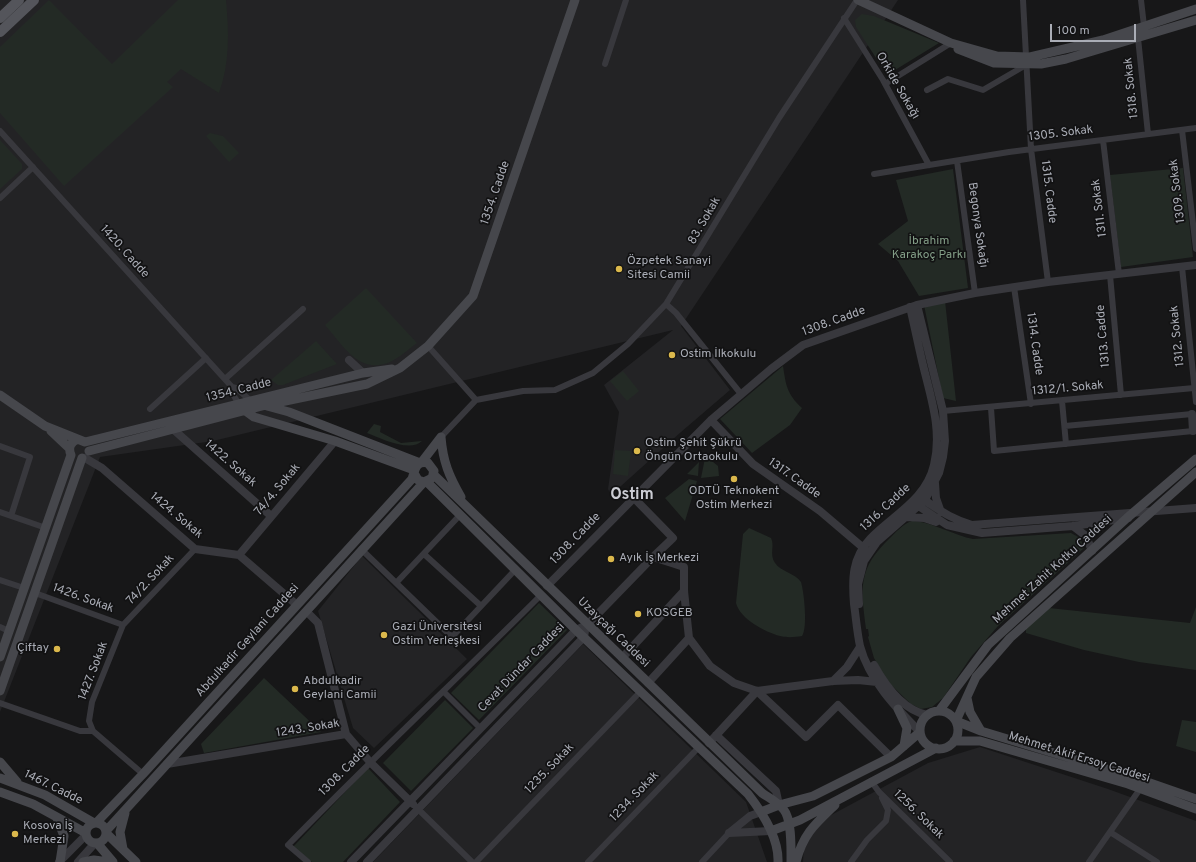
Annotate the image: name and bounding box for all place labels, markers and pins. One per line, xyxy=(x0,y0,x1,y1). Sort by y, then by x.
place label: Özpetek Sanayi Sitesi Camii xyxy=(627,255,711,283)
marker: Özpetek Sanayi Sitesi Camii xyxy=(614,264,624,274)
place label: Ostim İlkokulu xyxy=(680,348,756,362)
marker: Ostim İlkokulu xyxy=(667,350,677,360)
place label: Ostim Şehit Şükrü Öngün Ortaokulu xyxy=(645,437,742,465)
marker: Ostim Şehit Şükrü Öngün Ortaokulu xyxy=(632,446,642,456)
marker: ODTÜ Teknokent Ostim Merkezi xyxy=(729,474,739,484)
place label: ODTÜ Teknokent Ostim Merkezi xyxy=(689,485,779,513)
place label: Ayık İş Merkezi xyxy=(619,552,699,566)
marker: Ayık İş Merkezi xyxy=(606,554,616,564)
place label: KOSGEB xyxy=(646,607,693,621)
marker: KOSGEB xyxy=(633,609,643,619)
place label: Gazi Üniversitesi Ostim Yerleşkesi xyxy=(392,621,482,649)
marker: Gazi Üniversitesi Ostim Yerleşkesi xyxy=(379,630,389,640)
place label: Çiftay xyxy=(17,642,49,656)
marker: Çiftay xyxy=(52,644,62,654)
place label: Abdulkadir Geylani Camii xyxy=(303,675,377,703)
marker: Abdulkadir Geylani Camii xyxy=(290,684,300,694)
place label: Kosova İş Merkezi xyxy=(23,820,73,848)
marker: Kosova İş Merkezi xyxy=(10,829,20,839)

